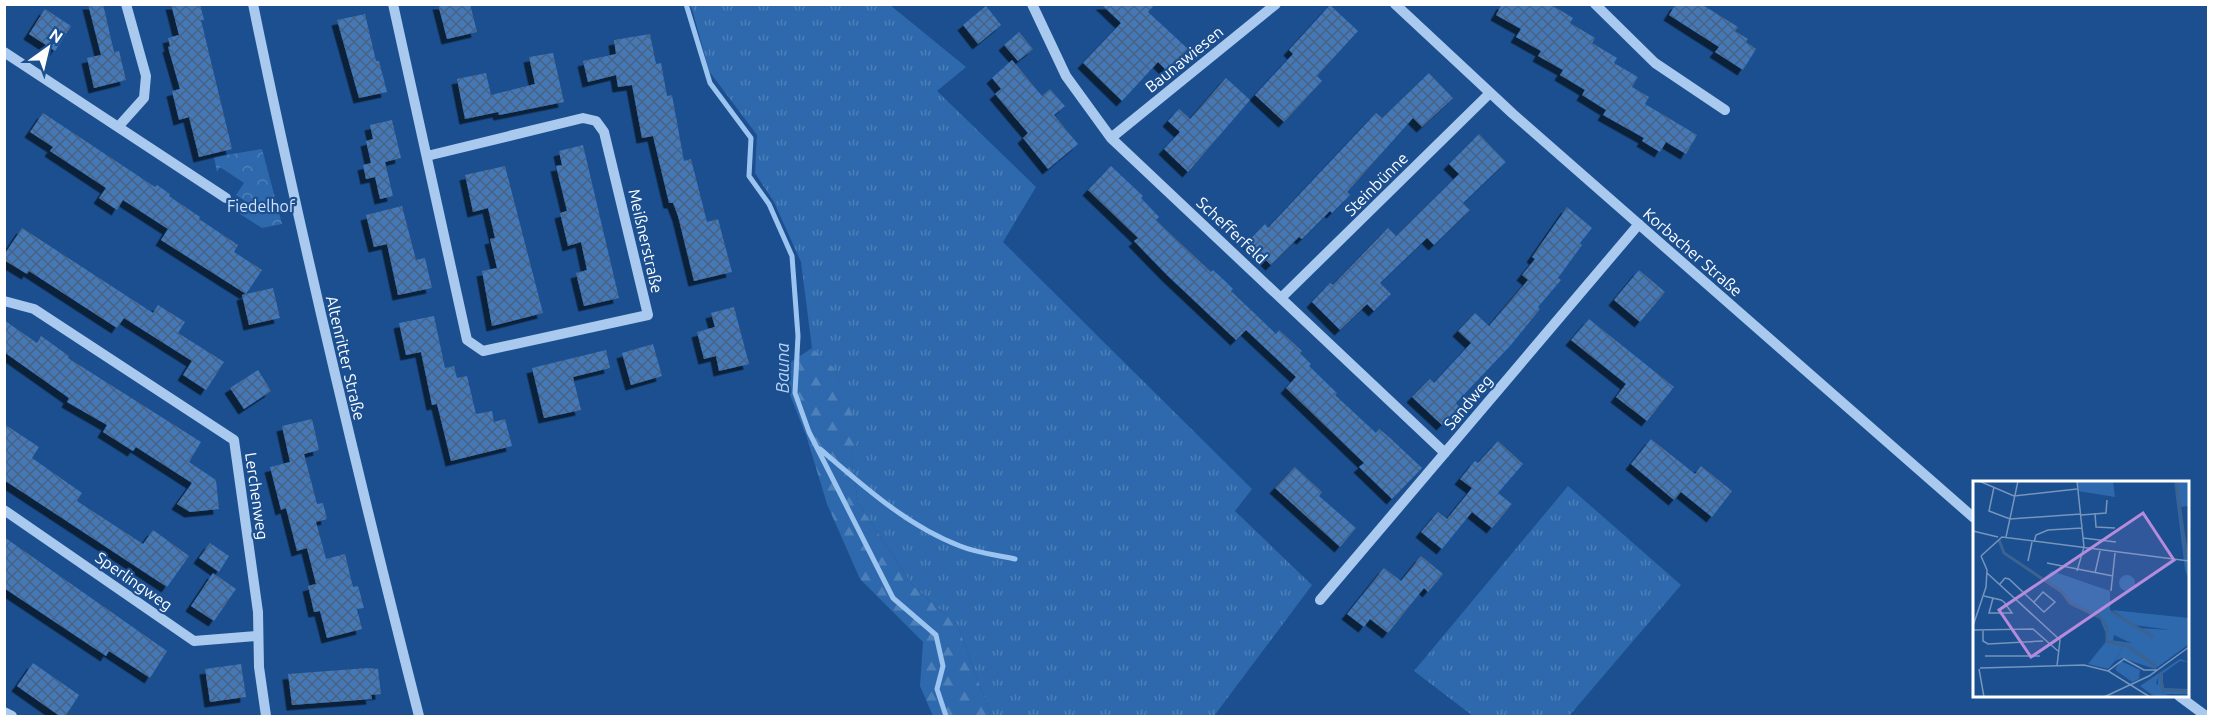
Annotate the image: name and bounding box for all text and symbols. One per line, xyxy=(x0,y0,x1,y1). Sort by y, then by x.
north arrow xyxy=(18,18,78,78)
street label: Baunawiesen xyxy=(1141,22,1227,96)
text: N xyxy=(46,25,66,46)
street label: Steinbünne xyxy=(1341,149,1411,219)
street label: Meißnerstraße xyxy=(625,187,667,295)
street label: Schefferfeld xyxy=(1193,193,1271,267)
park label: Fiedelhof xyxy=(227,197,296,215)
street label: Korbacher Straße xyxy=(1640,204,1746,300)
street label: Altenritter Straße xyxy=(323,294,369,422)
water label: Bauna xyxy=(772,343,792,393)
street label: Sandweg xyxy=(1440,371,1496,433)
street label: Lerchenweg xyxy=(242,451,272,541)
inset map xyxy=(1973,481,2189,697)
street label: Sperlingweg xyxy=(92,548,176,614)

